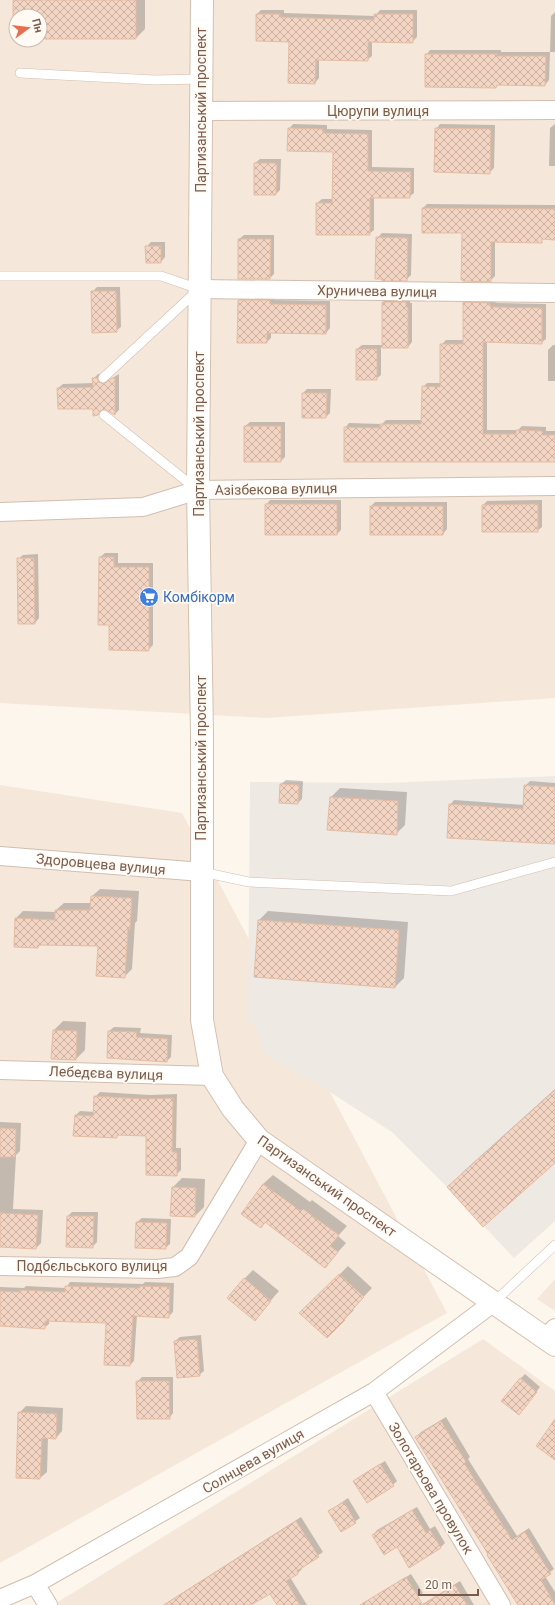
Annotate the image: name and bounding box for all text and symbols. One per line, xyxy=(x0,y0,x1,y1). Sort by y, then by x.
north arrow xyxy=(8,8,48,48)
text: Пн xyxy=(29,17,45,34)
street label: Партизанський проспект xyxy=(193,27,209,193)
street label: Цюрупи вулиця xyxy=(327,103,429,119)
street label: Хруничева вулиця xyxy=(317,282,437,300)
street label: Партизанський проспект xyxy=(191,351,207,517)
street label: Азізбекова вулиця xyxy=(214,480,338,498)
supermarket icon: Комбікорм xyxy=(138,586,160,608)
place label: Комбікорм xyxy=(163,589,235,605)
street label: Партизанський проспект xyxy=(193,675,209,841)
street label: Здоровцева вулиця xyxy=(36,850,166,878)
street label: Лебедєва вулиця xyxy=(49,1063,163,1083)
street label: Партизанський проспект xyxy=(255,1132,400,1240)
street label: Подбєльського вулиця xyxy=(17,1258,167,1274)
street label: Золотарьова провулок xyxy=(385,1419,477,1557)
street label: Солнцева вулиця xyxy=(199,1425,307,1497)
scale bar xyxy=(419,1571,478,1597)
text: 20 m xyxy=(425,1578,452,1592)

